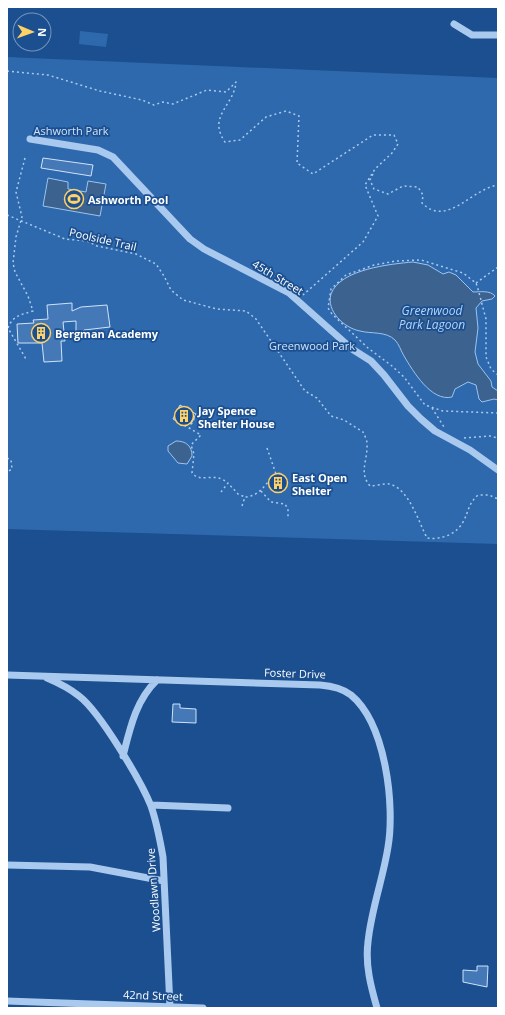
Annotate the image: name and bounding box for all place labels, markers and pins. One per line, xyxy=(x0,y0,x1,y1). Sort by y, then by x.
sports icon: Ashworth Pool xyxy=(63,188,85,210)
place label: Ashworth Pool xyxy=(88,192,168,207)
building icon: Bergman Academy xyxy=(30,322,52,344)
place label: Bergman Academy xyxy=(55,326,159,341)
place label: Jay Spence Shelter House xyxy=(197,403,275,431)
building icon: Jay Spence Shelter House xyxy=(173,405,195,427)
place label: East Open Shelter xyxy=(292,470,347,498)
building icon: East Open Shelter xyxy=(267,472,289,494)

